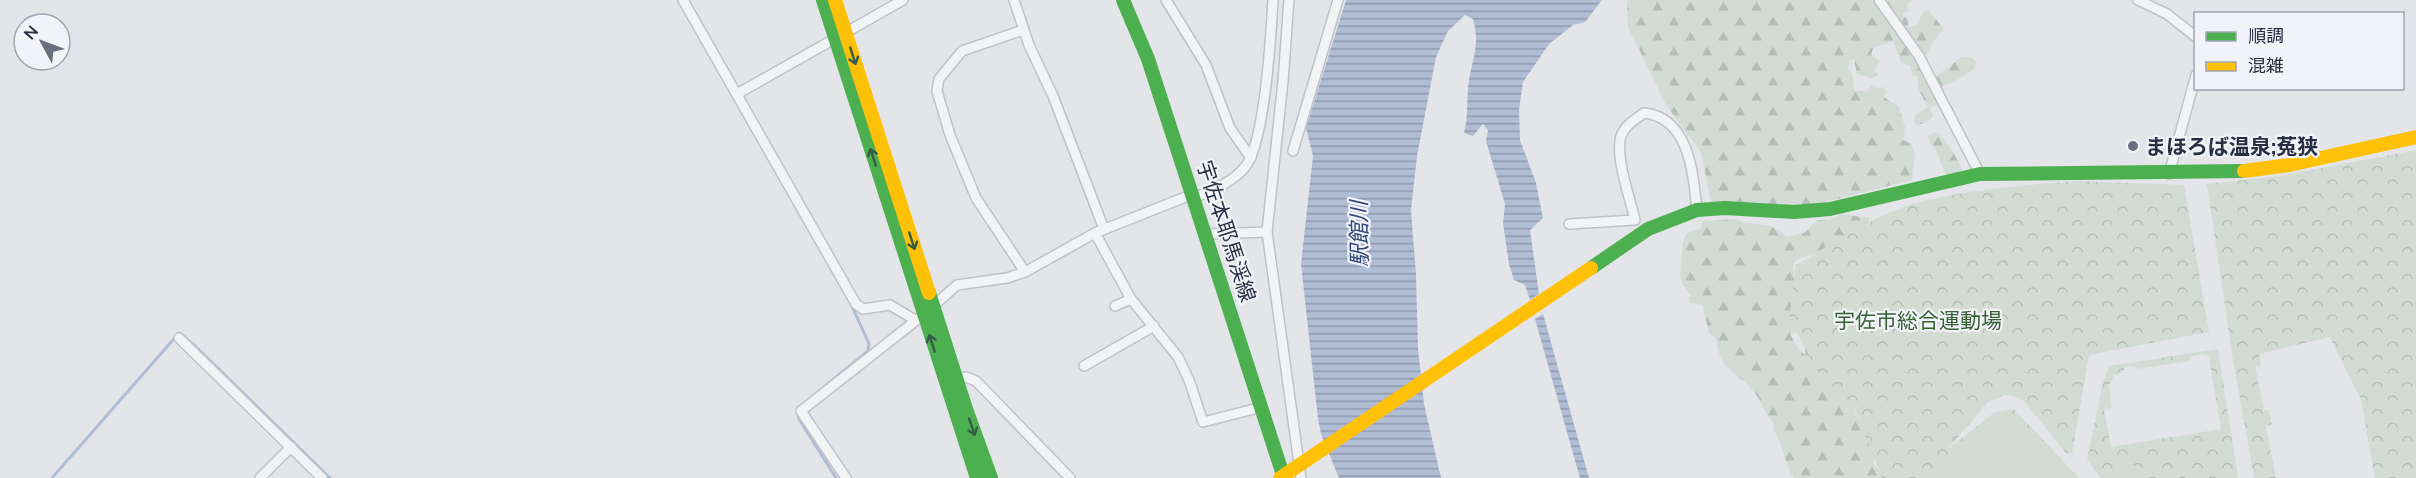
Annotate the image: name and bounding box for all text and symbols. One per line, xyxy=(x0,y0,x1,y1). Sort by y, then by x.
north arrow xyxy=(12,12,72,72)
legend xyxy=(2194,12,2404,90)
text: N xyxy=(19,21,42,43)
text: 順調 xyxy=(2248,24,2284,47)
one-way arrow xyxy=(848,46,859,65)
text: 混雑 xyxy=(2248,54,2284,77)
place label: まほろば温泉;菟狭 xyxy=(2145,133,2318,159)
marker: まほろば温泉;菟狭 xyxy=(2126,139,2140,153)
one-way arrow xyxy=(867,148,878,167)
street label: 宇佐本耶馬渓線 xyxy=(1192,157,1262,305)
water label: 駅館川 xyxy=(1344,199,1374,267)
one-way arrow xyxy=(908,231,919,250)
park label: 宇佐市総合運動場 xyxy=(1834,307,2002,333)
one-way arrow xyxy=(926,334,937,353)
one-way arrow xyxy=(968,417,979,436)

